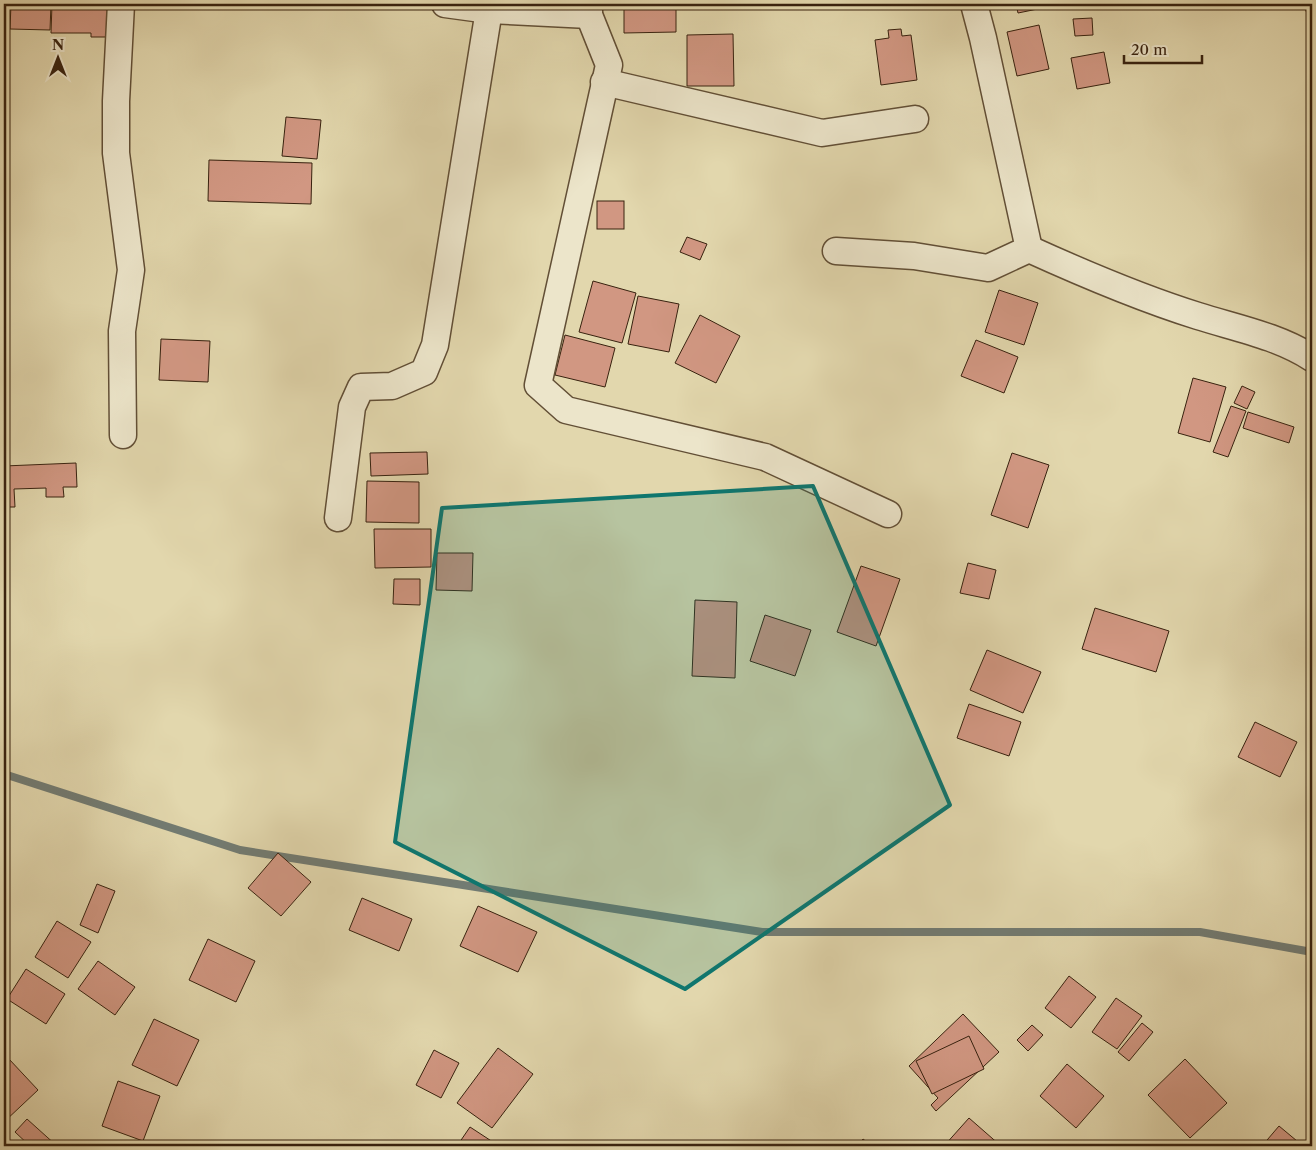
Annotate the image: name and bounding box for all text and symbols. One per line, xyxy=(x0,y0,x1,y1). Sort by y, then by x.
north arrow xyxy=(32,32,82,82)
scale bar xyxy=(1124,32,1201,64)
text: N xyxy=(52,36,64,54)
text: 20 m xyxy=(1131,40,1167,59)

